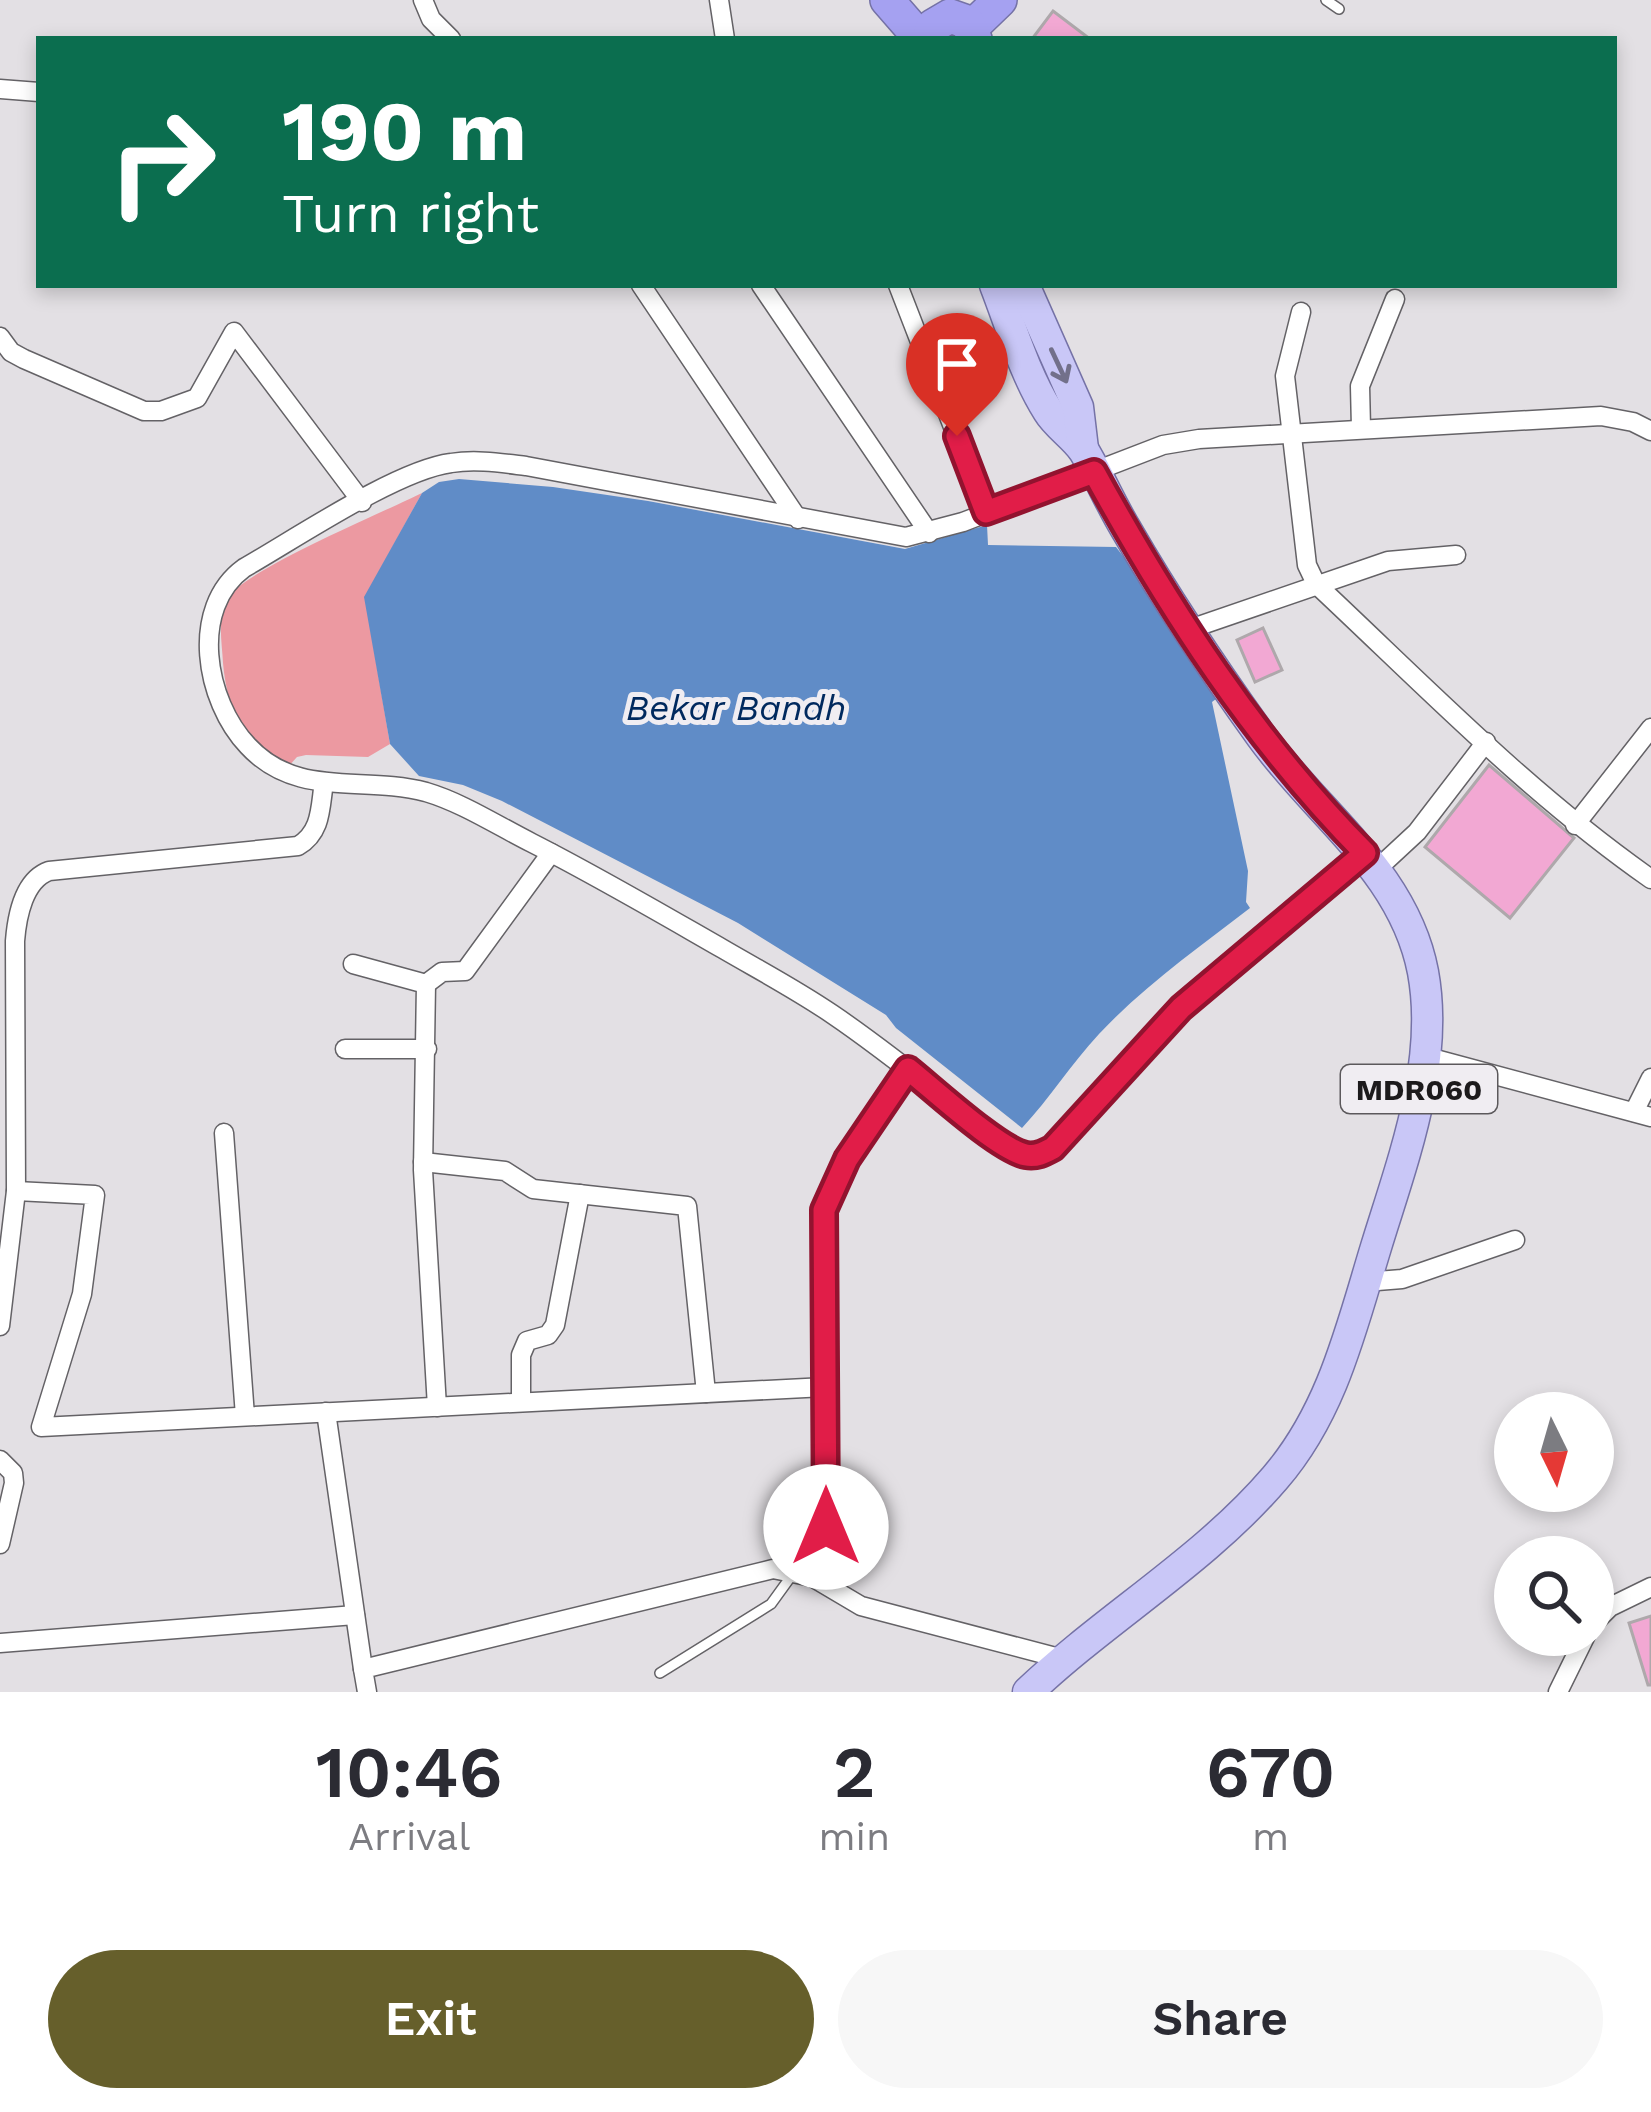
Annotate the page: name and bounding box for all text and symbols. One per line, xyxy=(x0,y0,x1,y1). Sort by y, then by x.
text: 190 m xyxy=(282,82,527,180)
icon: right xyxy=(84,84,240,240)
text: Turn right xyxy=(282,182,539,245)
pin xyxy=(906,313,1008,436)
icon: arrive xyxy=(924,331,990,397)
one-way arrow xyxy=(1049,347,1071,383)
water label: Bekar Bandh xyxy=(626,687,846,729)
road number: MDR060 xyxy=(1341,1065,1497,1113)
north arrow xyxy=(1494,1392,1614,1512)
map controls xyxy=(1494,1392,1614,1656)
position arrow xyxy=(763,1464,889,1590)
button: search xyxy=(1494,1536,1614,1656)
text: 10:46 xyxy=(316,1730,503,1814)
text: 2 xyxy=(833,1730,876,1814)
text: 670 xyxy=(1206,1730,1335,1814)
text: Arrival xyxy=(348,1814,470,1859)
text: min xyxy=(818,1814,890,1859)
text: m xyxy=(1252,1814,1289,1859)
button: Exit xyxy=(48,1950,814,2088)
button: Share xyxy=(838,1950,1603,2088)

